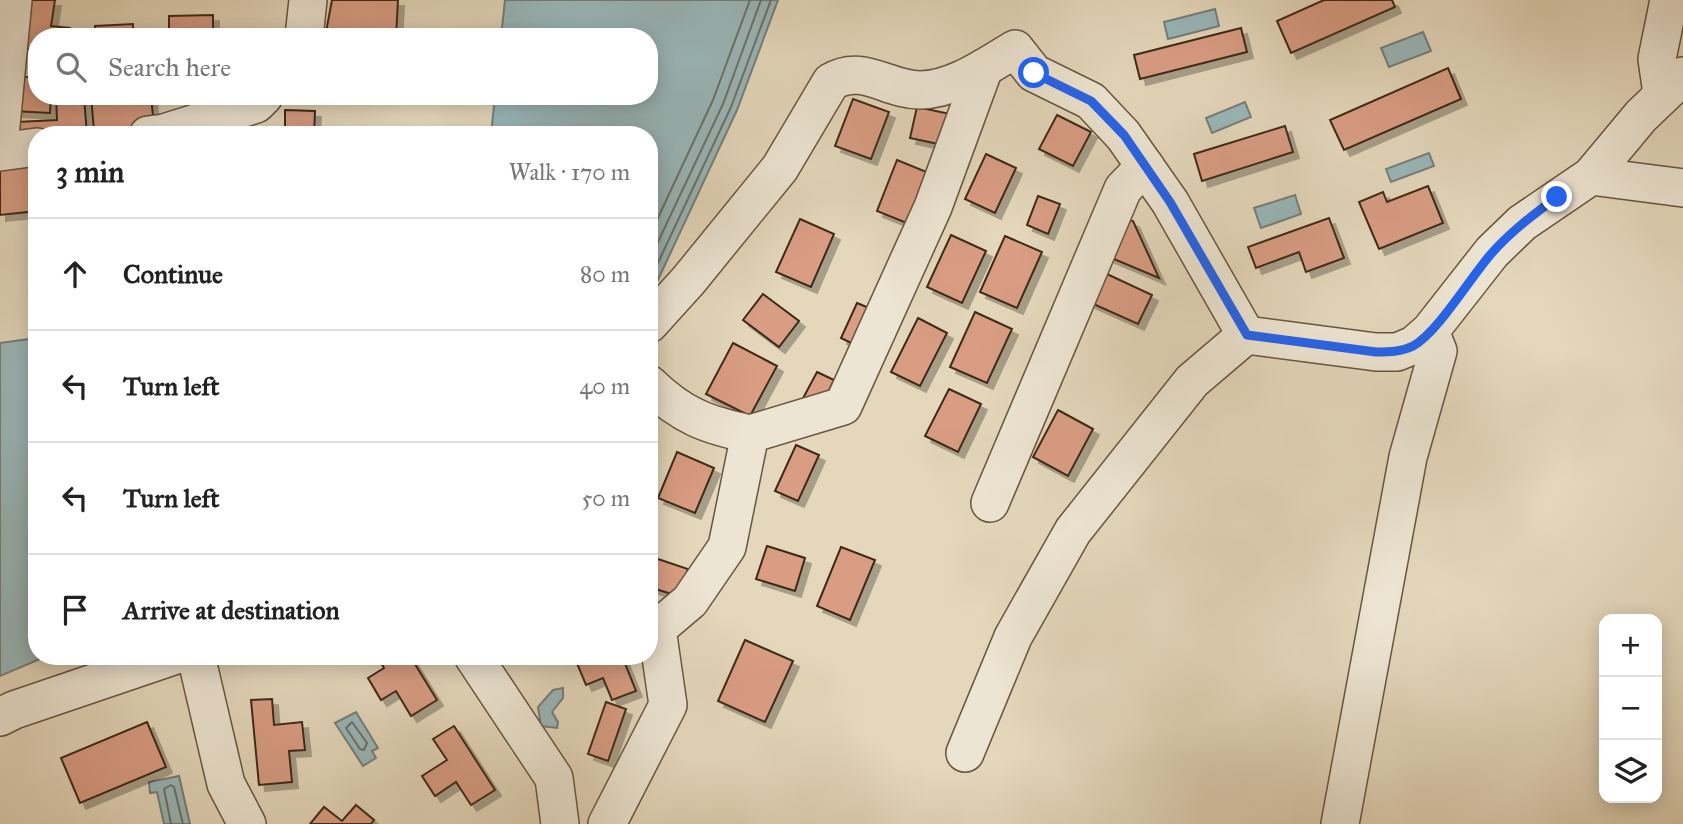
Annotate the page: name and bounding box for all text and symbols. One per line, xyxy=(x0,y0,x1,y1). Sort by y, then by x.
search box xyxy=(28,28,658,105)
icon: search xyxy=(52,48,90,86)
text: Search here xyxy=(108,51,231,83)
route start xyxy=(1018,57,1049,88)
text: 3 min xyxy=(56,154,124,190)
text: Walk · 170 m xyxy=(509,158,630,186)
route end xyxy=(1541,181,1572,212)
icon: ahead xyxy=(56,255,94,293)
text: Continue xyxy=(123,258,223,290)
text: 80 m xyxy=(580,260,630,288)
icon: left xyxy=(56,367,94,405)
text: Turn left xyxy=(123,370,219,402)
text: 40 m xyxy=(580,372,630,400)
icon: left xyxy=(56,479,94,517)
text: Turn left xyxy=(123,482,219,514)
text: 50 m xyxy=(582,484,630,512)
icon: arrive xyxy=(56,591,94,629)
text: Arrive at destination xyxy=(123,594,340,626)
map controls xyxy=(1599,614,1662,803)
button: + xyxy=(1599,614,1662,677)
button: − xyxy=(1599,677,1662,740)
button: layers xyxy=(1599,740,1662,803)

